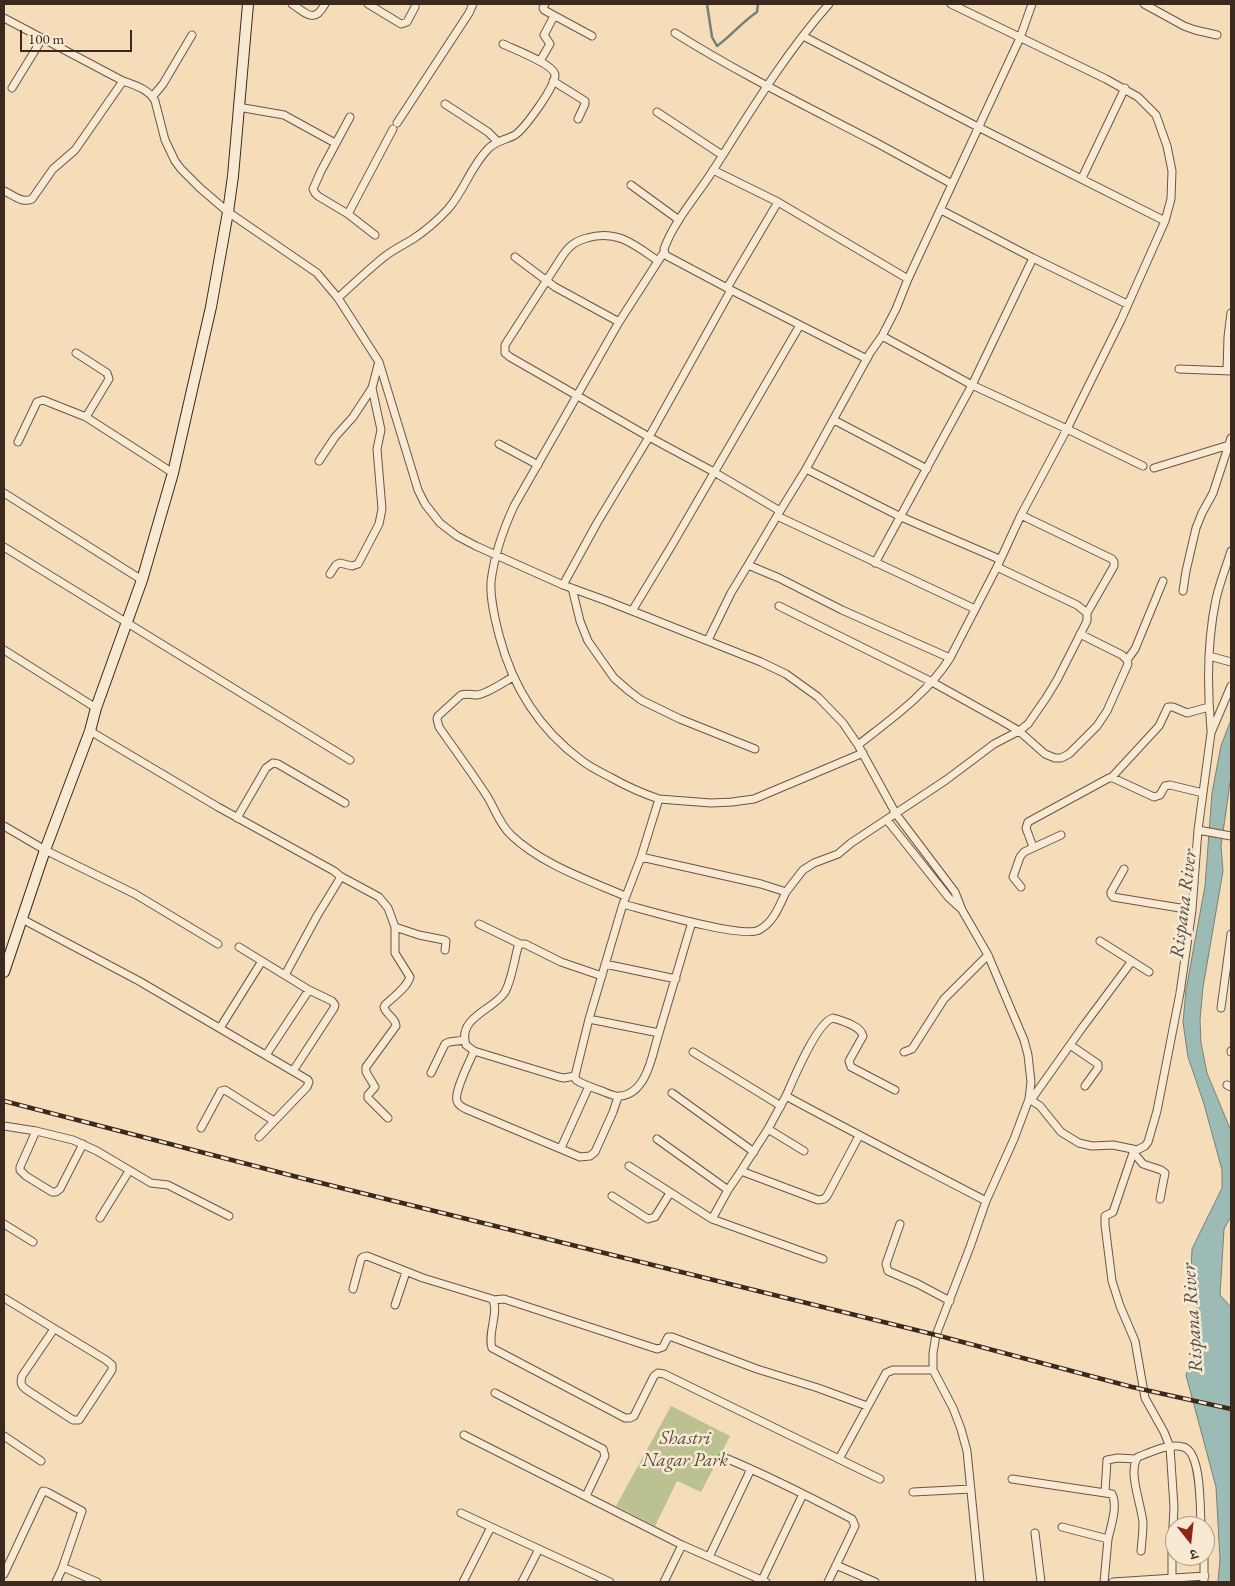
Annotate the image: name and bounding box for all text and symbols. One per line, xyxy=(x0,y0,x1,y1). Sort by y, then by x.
scale bar xyxy=(22,20,135,52)
text: 100 m xyxy=(28,29,64,48)
water label: Rispana River xyxy=(1165,848,1203,960)
water label: Rispana River xyxy=(1177,1262,1209,1374)
park label: Shastri Nagar Park xyxy=(642,1428,728,1472)
north arrow xyxy=(1165,1516,1215,1566)
text: उ xyxy=(1188,1545,1200,1564)

